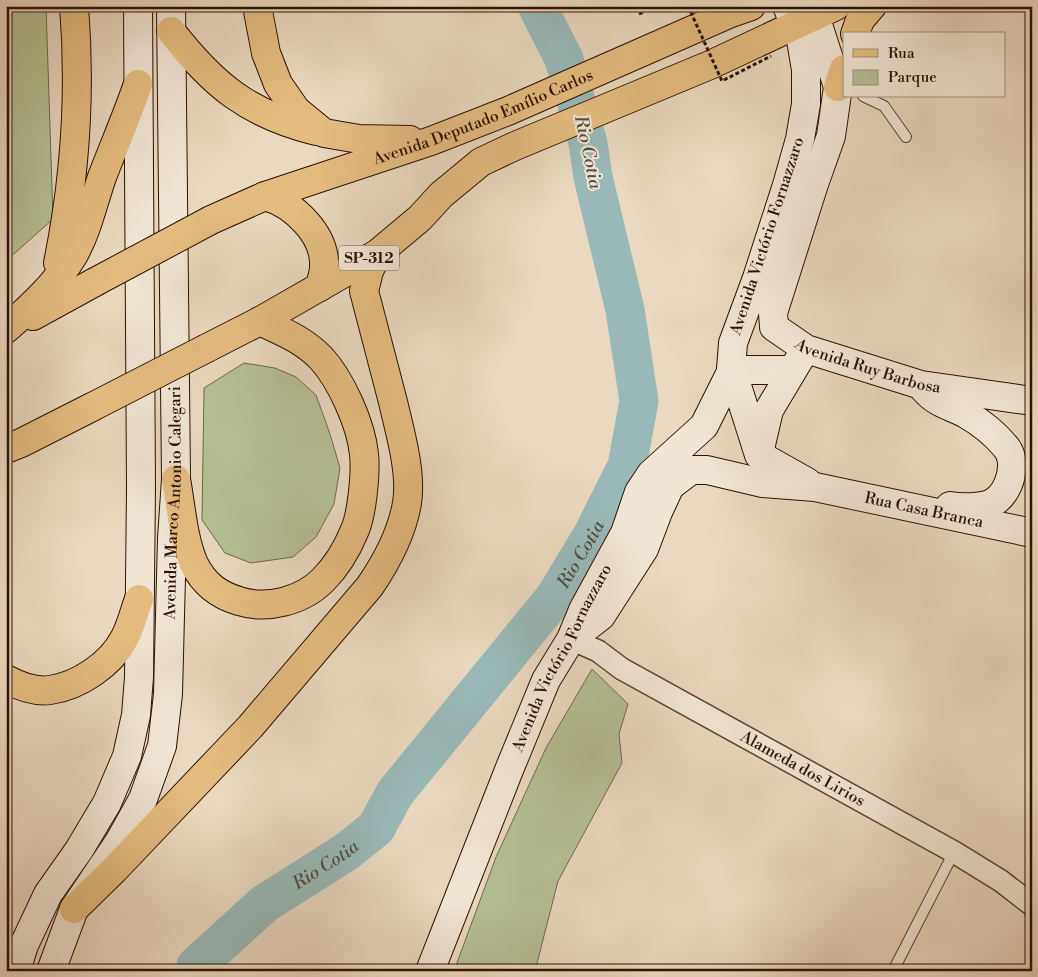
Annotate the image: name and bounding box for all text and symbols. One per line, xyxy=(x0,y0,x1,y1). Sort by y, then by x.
legend xyxy=(843,32,1006,98)
text: Rua xyxy=(888,44,915,63)
street label: Avenida Deputado Emílio Carlos xyxy=(370,65,596,170)
text: Parque xyxy=(888,68,937,87)
water label: Rio Cotia xyxy=(569,112,607,192)
street label: Avenida Victório Fornazzaro xyxy=(725,135,808,338)
road number: SP-312 xyxy=(339,246,399,270)
street label: Avenida Ruy Barbosa xyxy=(790,334,943,398)
street label: Avenida Marco Antonio Calegari xyxy=(160,386,186,621)
street label: Rua Casa Branca xyxy=(863,488,986,533)
water label: Rio Cotia xyxy=(551,516,610,593)
street label: Avenida Victório Fornazzaro xyxy=(507,561,616,756)
street label: Alameda dos Lirios xyxy=(736,726,869,811)
water label: Rio Cotia xyxy=(287,834,364,895)

